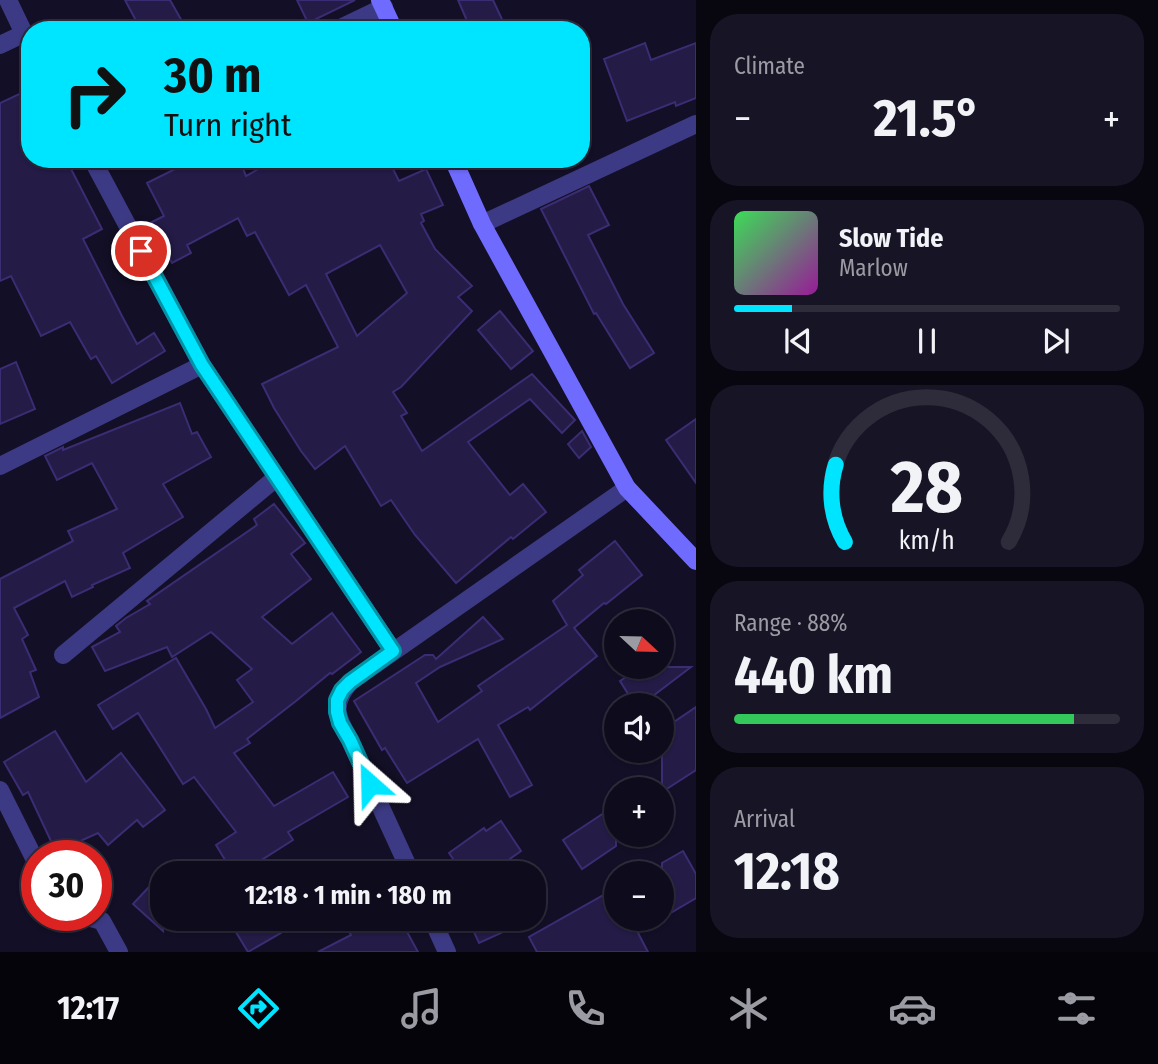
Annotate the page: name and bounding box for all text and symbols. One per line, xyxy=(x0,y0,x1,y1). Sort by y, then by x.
text: 30 m xyxy=(164,46,262,105)
icon: right xyxy=(49,49,140,140)
text: Climate xyxy=(734,52,805,80)
text: 21.5° xyxy=(873,87,980,150)
text: − xyxy=(734,96,751,142)
text: + xyxy=(1103,96,1120,142)
text: Turn right xyxy=(164,106,291,144)
pin xyxy=(111,221,171,281)
text: Slow Tide xyxy=(839,223,943,254)
icon: arrive xyxy=(122,232,160,270)
text: Marlow xyxy=(839,254,908,282)
icon: previous xyxy=(779,322,817,360)
icon: pause xyxy=(908,322,946,360)
icon: next xyxy=(1037,322,1075,360)
text: 28 xyxy=(890,444,963,531)
text: km/h xyxy=(899,526,955,556)
north arrow xyxy=(604,609,674,679)
map controls xyxy=(604,609,674,931)
text: Range · 88% xyxy=(734,609,847,637)
text: 440 km xyxy=(734,644,893,707)
button: sound xyxy=(604,693,674,763)
position arrow xyxy=(333,747,407,821)
button: + xyxy=(604,777,674,847)
text: Arrival xyxy=(734,805,795,833)
speed limit sign: 30 xyxy=(21,840,112,931)
text: 12:18 xyxy=(734,840,840,903)
button: − xyxy=(604,861,674,931)
text: 12:18 · 1 min · 180 m xyxy=(244,880,452,911)
icon: directions xyxy=(234,984,283,1033)
icon: music xyxy=(397,984,446,1033)
icon: phone xyxy=(561,984,610,1033)
icon: climate xyxy=(724,984,773,1033)
icon: car xyxy=(888,984,937,1033)
icon: filters xyxy=(1052,984,1101,1033)
text: 12:17 xyxy=(57,989,119,1027)

